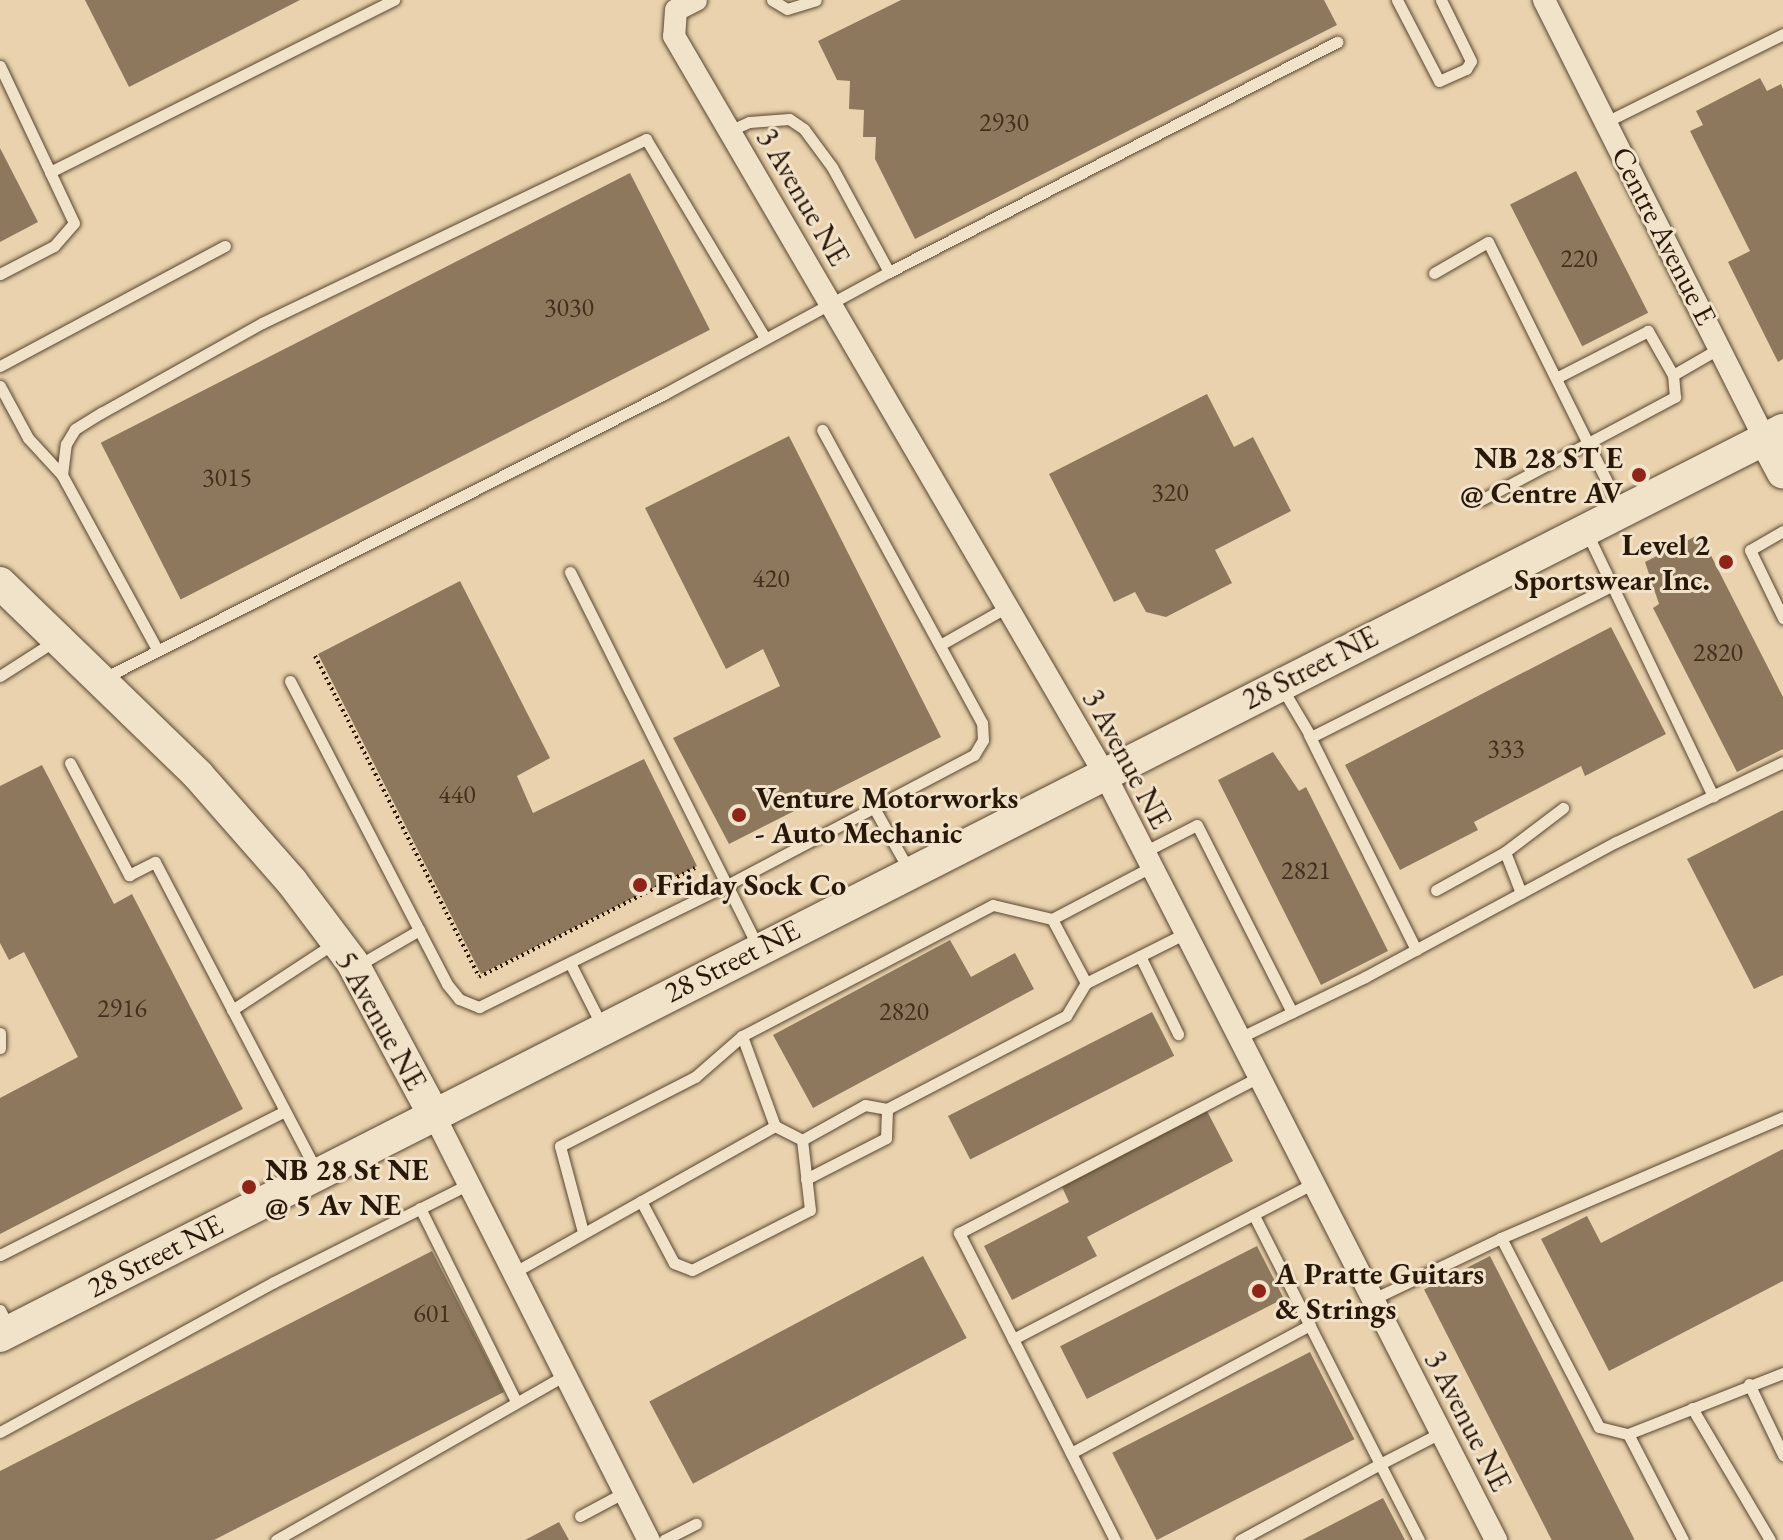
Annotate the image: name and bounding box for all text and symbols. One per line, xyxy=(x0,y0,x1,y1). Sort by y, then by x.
house number: 2930 xyxy=(979,107,1029,139)
street label: 3 Avenue NE xyxy=(749,122,857,272)
street label: Centre Avenue E xyxy=(1604,141,1724,331)
house number: 220 xyxy=(1560,243,1598,275)
house number: 3030 xyxy=(544,292,594,324)
place label: NB 28 ST E @ Centre AV xyxy=(1460,440,1623,510)
house number: 3015 xyxy=(202,462,252,494)
marker: NB 28 ST E @ Centre AV xyxy=(1630,466,1648,484)
house number: 320 xyxy=(1151,477,1189,509)
place label: Level 2 Sportswear Inc. xyxy=(1514,527,1710,598)
marker: Level 2 Sportswear Inc. xyxy=(1717,553,1735,571)
house number: 420 xyxy=(752,563,790,595)
street label: 28 Street NE xyxy=(1236,619,1384,717)
house number: 2820 xyxy=(1693,637,1743,669)
street label: 3 Avenue NE xyxy=(1075,683,1179,835)
house number: 333 xyxy=(1487,733,1525,765)
house number: 440 xyxy=(438,779,476,811)
place label: Venture Motorworks - Auto Mechanic xyxy=(755,780,1018,850)
marker: Venture Motorworks - Auto Mechanic xyxy=(730,806,748,824)
house number: 2821 xyxy=(1281,855,1331,887)
place label: Friday Sock Co xyxy=(656,867,846,903)
marker: Friday Sock Co xyxy=(631,876,649,894)
street label: 28 Street NE xyxy=(658,912,806,1010)
street label: 5 Avenue NE xyxy=(328,945,434,1097)
house number: 2916 xyxy=(97,993,147,1025)
house number: 2820 xyxy=(879,996,929,1028)
place label: NB 28 St NE @ 5 Av NE xyxy=(265,1152,429,1222)
marker: NB 28 St NE @ 5 Av NE xyxy=(240,1178,258,1196)
street label: 28 Street NE xyxy=(81,1207,229,1305)
place label: A Pratte Guitars & Strings xyxy=(1275,1256,1484,1326)
marker: A Pratte Guitars & Strings xyxy=(1250,1282,1268,1300)
house number: 601 xyxy=(413,1298,451,1330)
street label: 3 Avenue NE xyxy=(1417,1345,1519,1497)

